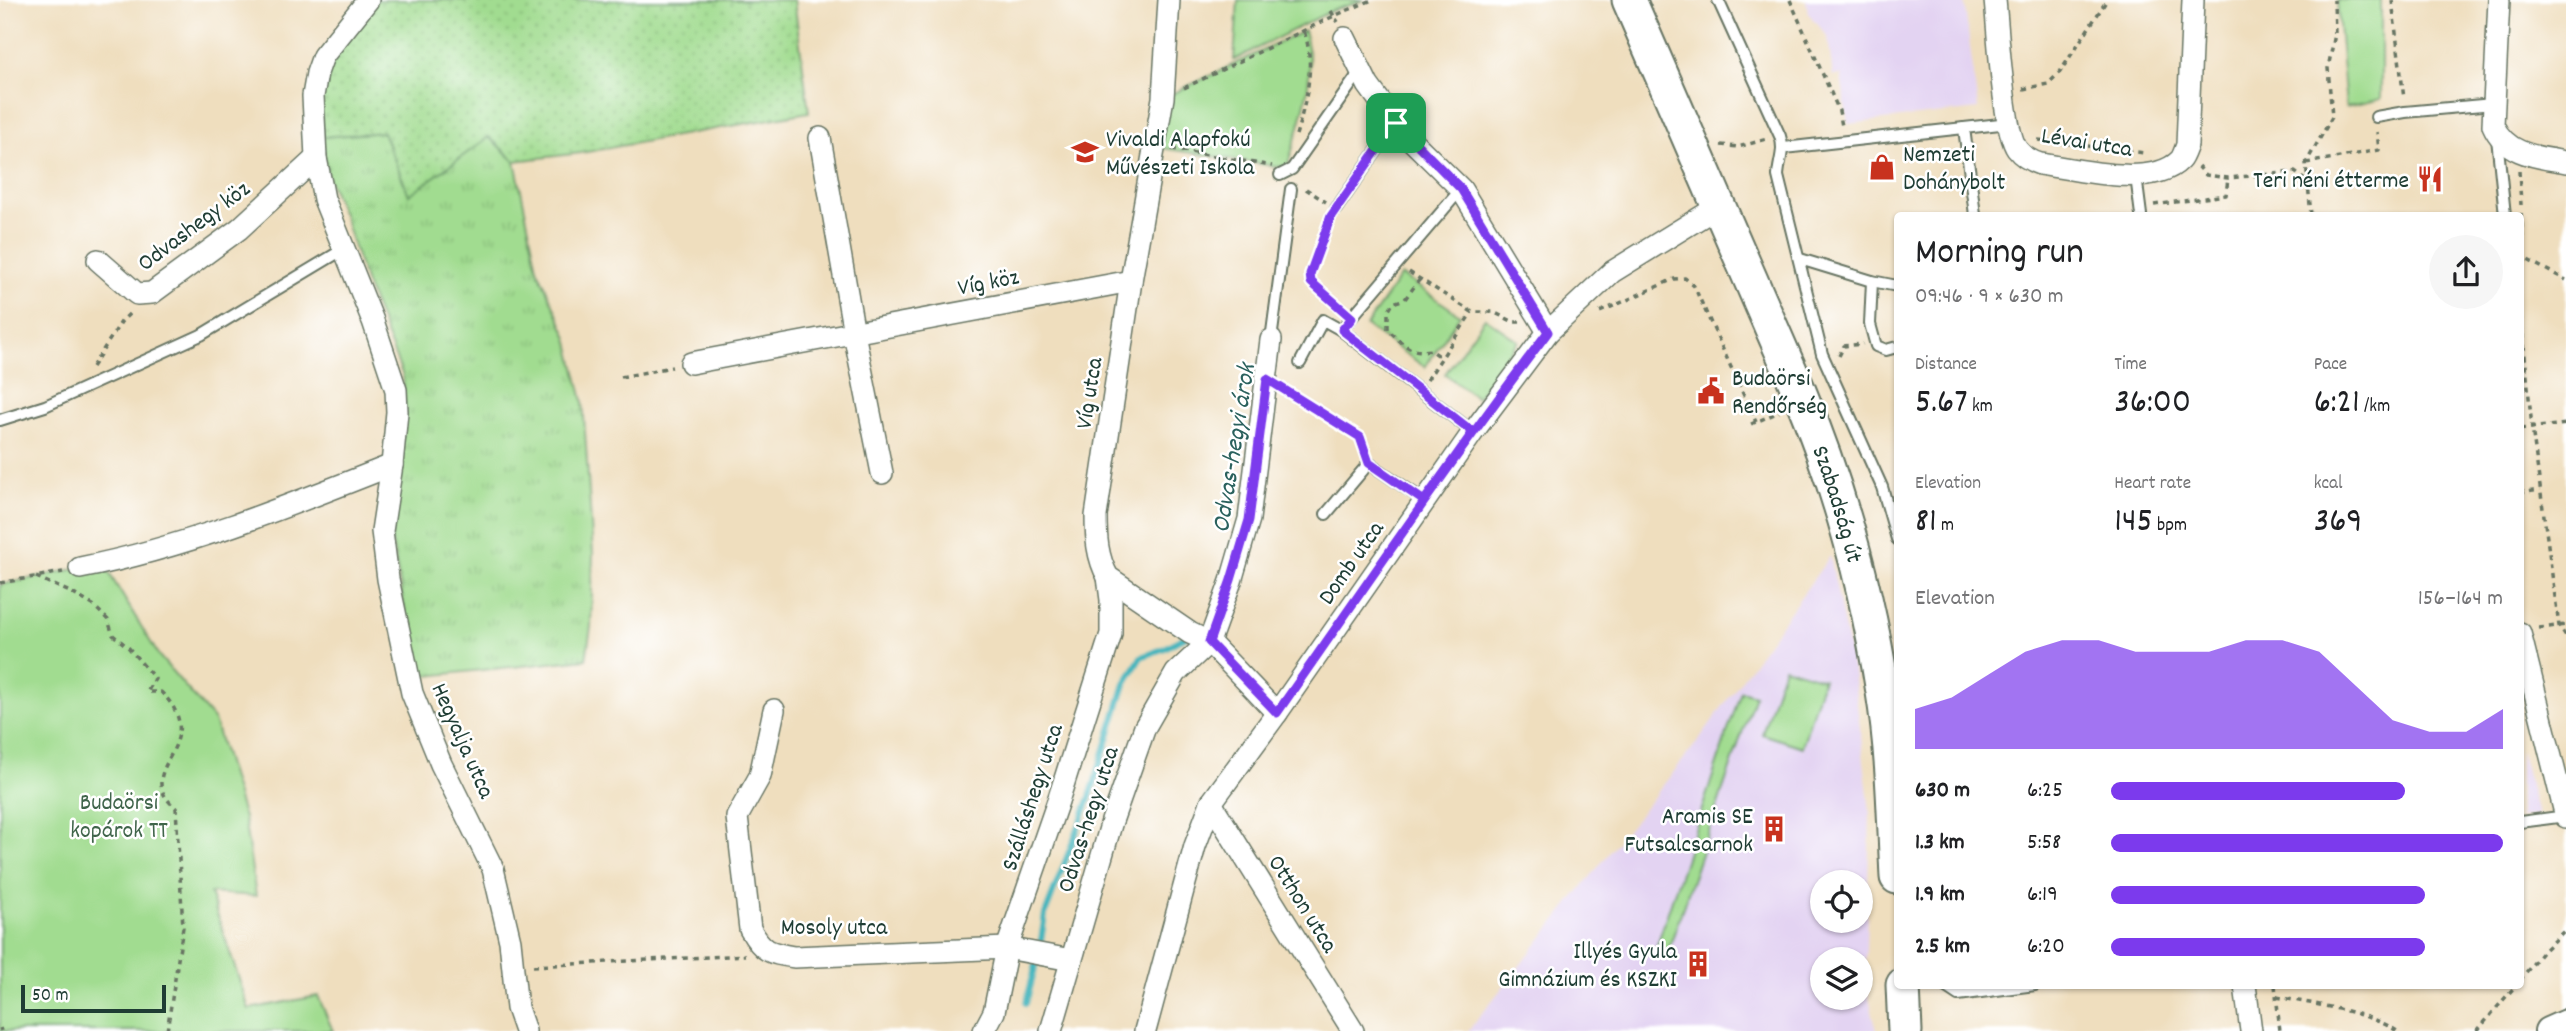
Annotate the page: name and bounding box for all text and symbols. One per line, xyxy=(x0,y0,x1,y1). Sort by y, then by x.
pin xyxy=(1366,93,1426,153)
icon: arrive xyxy=(1377,104,1415,142)
street label: Lévai utca xyxy=(2039,120,2135,168)
place label: Vivaldi Alapfokú Művészeti Iskola xyxy=(1106,124,1255,186)
school or university icon: Vivaldi Alapfokú Művészeti Iskola xyxy=(1070,137,1100,167)
place label: Nemzeti Dohánybolt xyxy=(1903,139,2006,201)
shop icon: Nemzeti Dohánybolt xyxy=(1867,152,1897,182)
restaurant icon: Teri néni étterme xyxy=(2415,164,2445,194)
place label: Teri néni étterme xyxy=(2253,165,2409,199)
street label: Odvashegy köz xyxy=(131,174,258,281)
text: Morning run xyxy=(1915,227,2084,282)
button: share xyxy=(2429,235,2503,309)
street label: Víg köz xyxy=(955,261,1022,307)
text: 09:46 · 9 × 630 m xyxy=(1915,281,2064,314)
text: Distance xyxy=(1915,352,1977,379)
text: Time xyxy=(2114,352,2147,379)
text: Pace xyxy=(2314,352,2347,379)
street label: Víg utca xyxy=(1069,354,1114,432)
water label: Odvas-hegyi árok xyxy=(1204,359,1267,536)
place label: Budaörsi Rendőrség xyxy=(1732,363,1827,425)
public building icon: Budaörsi Rendőrség xyxy=(1696,376,1726,406)
text: 5.67 xyxy=(1915,379,1968,429)
text: 36:00 xyxy=(2114,379,2191,429)
text: 6:21 xyxy=(2314,379,2360,429)
text: km xyxy=(1968,394,1993,421)
text: /km xyxy=(2360,394,2390,421)
street label: Szabadság út xyxy=(1802,441,1870,567)
text: Elevation xyxy=(1915,471,1981,498)
text: Heart rate xyxy=(2114,471,2191,498)
text: kcal xyxy=(2314,471,2343,498)
text: 81 xyxy=(1915,498,1937,548)
text: 145 xyxy=(2114,498,2153,548)
text: 369 xyxy=(2314,498,2362,548)
text: m xyxy=(1937,513,1954,540)
text: bpm xyxy=(2153,513,2187,540)
street label: Domb utca xyxy=(1311,514,1394,613)
text: Elevation xyxy=(1915,583,1995,616)
text: 156–164 m xyxy=(2418,583,2503,616)
street label: Hegyalja utca xyxy=(421,678,502,805)
street label: Szálláshegy utca xyxy=(994,719,1074,876)
street label: Odvas-hegy utca xyxy=(1050,742,1130,897)
text: 630 m xyxy=(1915,775,1970,808)
text: 6:25 xyxy=(2027,775,2063,808)
park label: Budaörsi kopárok TT xyxy=(70,787,168,849)
place label: Aramis SE Futsalcsarnok xyxy=(1625,801,1753,863)
building icon: Aramis SE Futsalcsarnok xyxy=(1759,814,1789,844)
text: 1.3 km xyxy=(1915,827,1965,860)
text: 5:58 xyxy=(2027,827,2061,860)
street label: Otthon utca xyxy=(1258,849,1345,961)
map controls xyxy=(1810,870,1873,1010)
button: locate xyxy=(1810,870,1873,933)
text: 1.9 km xyxy=(1915,879,1965,912)
text: 6:19 xyxy=(2027,879,2058,912)
street label: Mosoly utca xyxy=(781,912,888,946)
text: 2.5 km xyxy=(1915,931,1970,964)
text: 6:20 xyxy=(2027,931,2065,964)
place label: Illyés Gyula Gimnázium és KSZKI xyxy=(1498,936,1678,998)
button: layers xyxy=(1810,947,1873,1010)
building icon: Illyés Gyula Gimnázium és KSZKI xyxy=(1683,949,1713,979)
scale bar xyxy=(21,982,166,1014)
text: 50 m xyxy=(32,983,69,1010)

